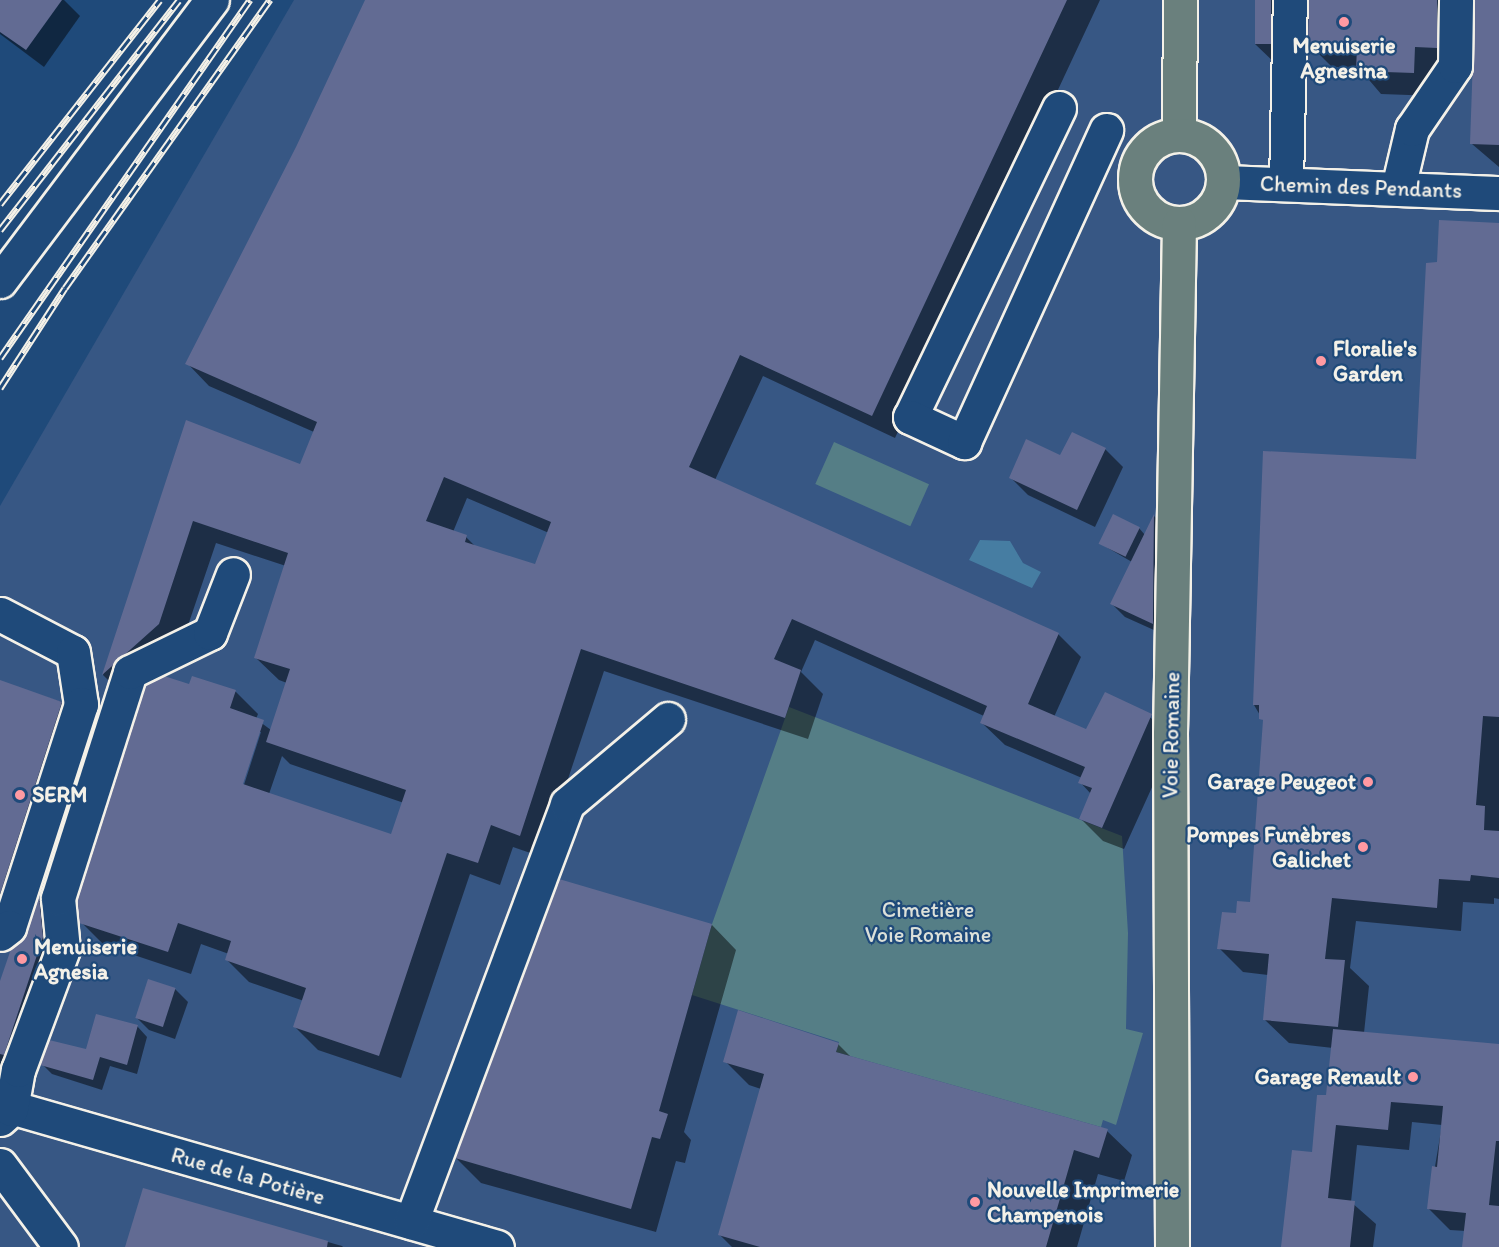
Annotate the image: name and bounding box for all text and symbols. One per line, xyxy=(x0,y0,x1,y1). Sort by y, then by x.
marker: Menuiserie Agnesina xyxy=(1337,15,1351,29)
place label: Menuiserie Agnesina xyxy=(1292,32,1396,84)
street label: Chemin des Pendants xyxy=(1259,170,1463,204)
place label: Floralie's Garden xyxy=(1333,335,1417,386)
marker: Floralie's Garden xyxy=(1314,354,1328,368)
street label: Voie Romaine xyxy=(1157,672,1185,798)
place label: Garage Peugeot xyxy=(1207,769,1356,795)
marker: Garage Peugeot xyxy=(1361,775,1375,789)
place label: SERM xyxy=(32,782,87,808)
marker: SERM xyxy=(13,788,27,802)
place label: Pompes Funèbres Galichet xyxy=(1187,821,1351,872)
marker: Pompes Funèbres Galichet xyxy=(1356,840,1370,854)
park label: Cimetière Voie Romaine xyxy=(865,896,991,948)
place label: Menuiserie Agnesia xyxy=(34,933,137,984)
marker: Menuiserie Agnesia xyxy=(15,952,29,966)
place label: Garage Renault xyxy=(1254,1064,1401,1090)
marker: Garage Renault xyxy=(1406,1070,1420,1084)
street label: Rue de la Potière xyxy=(169,1142,327,1210)
place label: Nouvelle Imprimerie Champenois xyxy=(987,1176,1179,1228)
marker: Nouvelle Imprimerie Champenois xyxy=(968,1195,982,1209)

